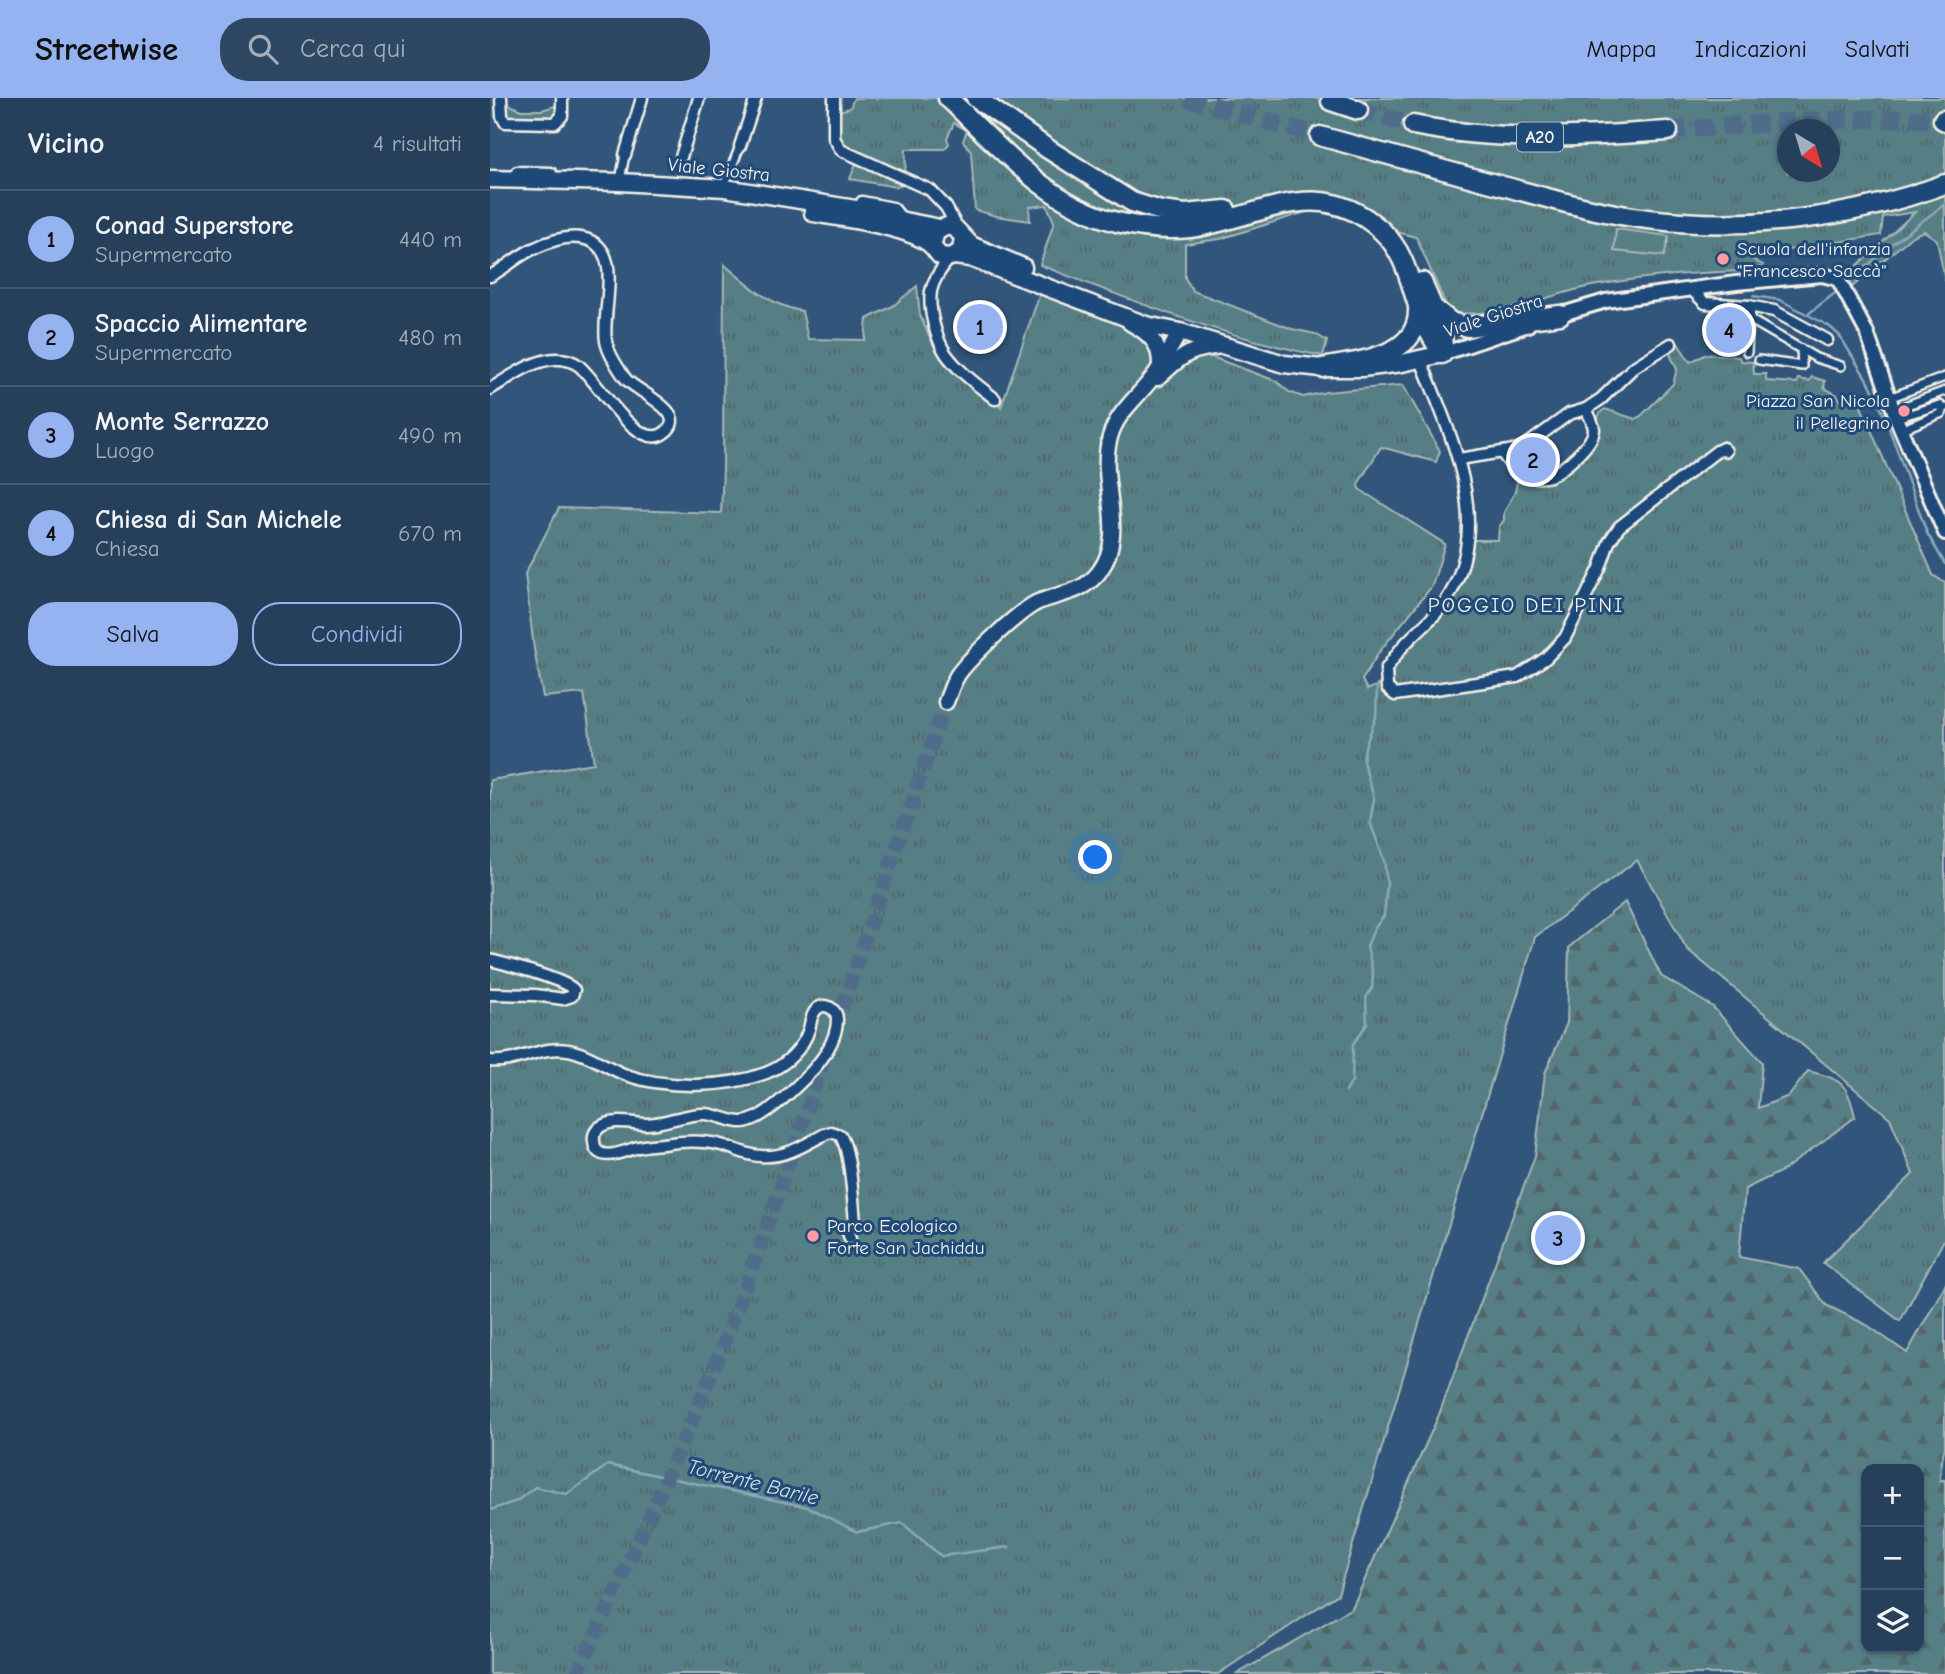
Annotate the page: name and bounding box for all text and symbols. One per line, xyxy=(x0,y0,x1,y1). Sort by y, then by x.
search box xyxy=(220,18,710,81)
text: Streetwise xyxy=(35,30,178,68)
icon: search xyxy=(244,30,282,68)
text: Cerca qui xyxy=(300,34,406,64)
text: Mappa xyxy=(1586,35,1657,63)
text: Indicazioni xyxy=(1695,35,1807,63)
text: Salvati xyxy=(1845,35,1910,63)
north arrow xyxy=(1777,119,1840,182)
road number: A20 xyxy=(1517,122,1563,152)
text: Vicino xyxy=(28,126,105,161)
text: 4 risultati xyxy=(373,130,462,157)
street label: Viale Giostra xyxy=(667,154,771,186)
text: Conad Superstore xyxy=(95,211,294,241)
text: 1 xyxy=(46,226,56,253)
text: 440 m xyxy=(399,226,462,253)
place label: Scuola dell'infanzia "Francesco Saccà" xyxy=(1737,238,1891,282)
text: Supermercato xyxy=(95,241,232,268)
marker: Scuola dell'infanzia "Francesco Saccà" xyxy=(1715,251,1731,267)
street label: Viale Giostra xyxy=(1441,290,1545,342)
pin: 1 xyxy=(957,301,1003,353)
pin: 4 xyxy=(1706,304,1752,356)
text: Spaccio Alimentare xyxy=(95,309,307,339)
text: 2 xyxy=(45,324,57,351)
text: 480 m xyxy=(398,324,462,351)
text: Supermercato xyxy=(95,339,232,366)
place label: Piazza San Nicola il Pellegrino xyxy=(1746,390,1890,434)
marker: Piazza San Nicola il Pellegrino xyxy=(1896,403,1912,419)
text: Monte Serrazzo xyxy=(95,407,269,437)
text: 3 xyxy=(45,422,57,449)
text: 490 m xyxy=(398,422,462,449)
pin: 2 xyxy=(1510,434,1556,486)
text: Luogo xyxy=(95,437,155,464)
text: Chiesa di San Michele xyxy=(95,505,342,535)
text: 4 xyxy=(46,520,56,547)
text: 670 m xyxy=(398,520,462,547)
text: Chiesa xyxy=(95,535,160,562)
district label: POGGIO DEI PINI xyxy=(1428,593,1624,617)
button: Salva xyxy=(28,602,238,666)
button: Condividi xyxy=(252,602,462,666)
your location xyxy=(1078,840,1112,874)
pin: 3 xyxy=(1535,1212,1581,1264)
place label: Parco Ecologico Forte San Jachiddu xyxy=(827,1215,984,1259)
marker: Parco Ecologico Forte San Jachiddu xyxy=(805,1228,821,1244)
water label: Torrente Barile xyxy=(685,1454,821,1510)
map controls xyxy=(1861,1464,1924,1653)
button: + xyxy=(1861,1464,1924,1527)
button: − xyxy=(1861,1527,1924,1590)
button: layers xyxy=(1861,1590,1924,1653)

